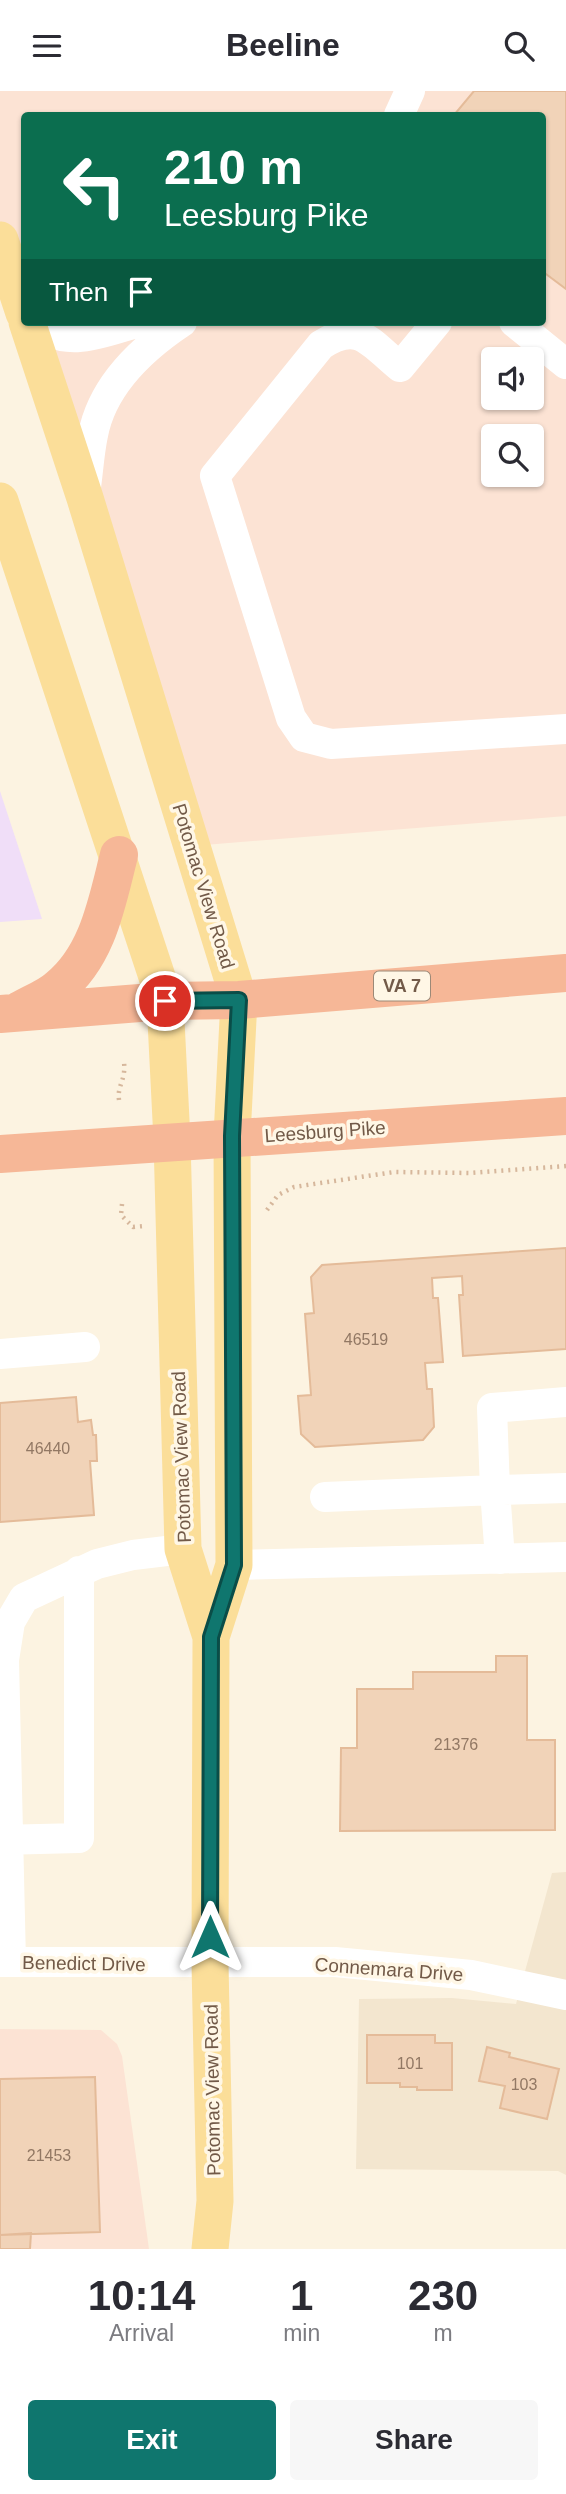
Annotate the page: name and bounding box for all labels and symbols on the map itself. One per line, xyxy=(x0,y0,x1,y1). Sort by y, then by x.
street label: Potomac View Road xyxy=(168,801,239,971)
pin xyxy=(135,971,195,1031)
road number: VA 7 xyxy=(374,971,430,1001)
street label: Leesburg Pike xyxy=(264,1117,386,1146)
house number: 46519 xyxy=(344,1331,388,1348)
street label: Potomac View Road xyxy=(168,1371,195,1543)
house number: 46440 xyxy=(26,1440,70,1457)
house number: 21376 xyxy=(434,1736,478,1753)
position arrow xyxy=(173,1900,247,1974)
street label: Benedict Drive xyxy=(22,1952,146,1975)
street label: Connemara Drive xyxy=(314,1954,464,1985)
street label: Potomac View Road xyxy=(201,2004,224,2176)
house number: 101 xyxy=(397,2055,423,2072)
house number: 103 xyxy=(511,2076,537,2093)
house number: 21453 xyxy=(27,2147,71,2164)

